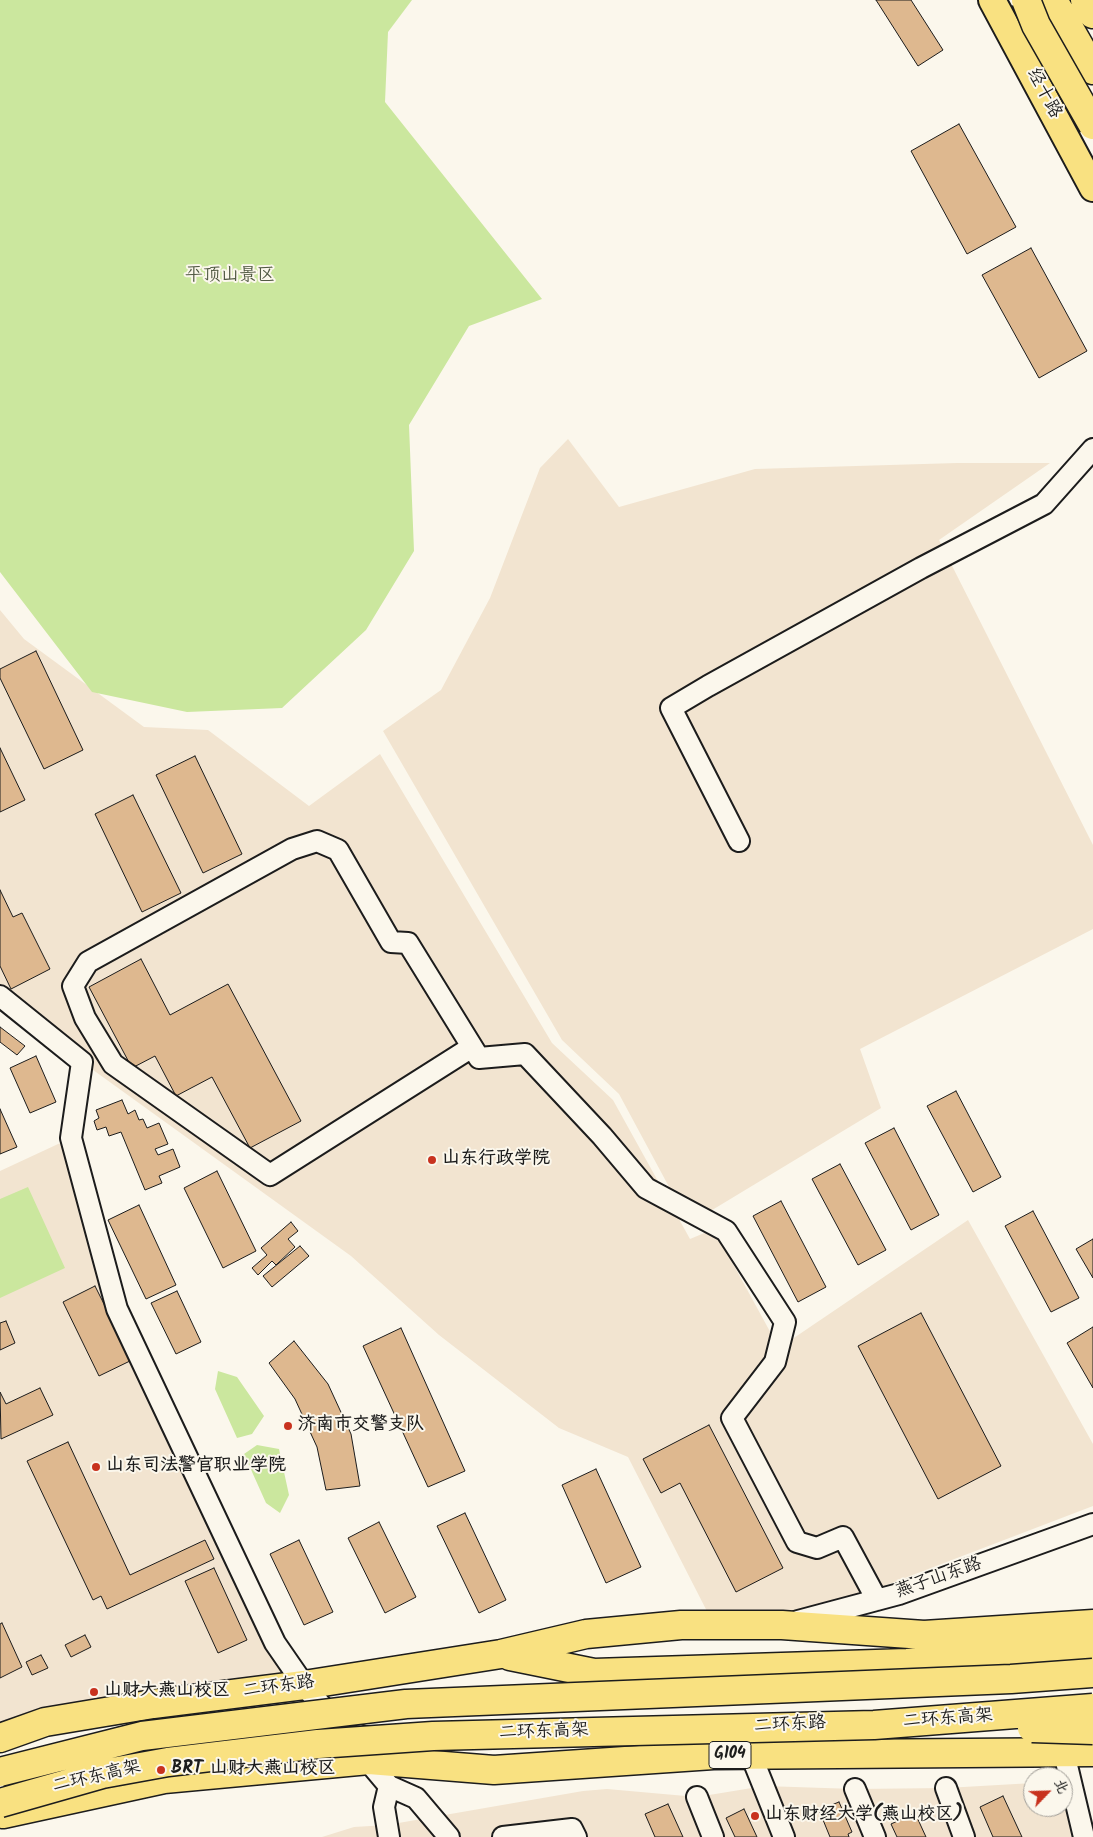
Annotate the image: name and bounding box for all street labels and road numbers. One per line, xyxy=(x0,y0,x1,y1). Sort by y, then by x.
street label: 经十路 xyxy=(1021,65,1065,123)
street label: 燕子山东路 xyxy=(893,1554,985,1604)
street label: 二环东路 xyxy=(242,1672,316,1704)
street label: 二环东高架 xyxy=(902,1706,994,1734)
street label: 二环东路 xyxy=(753,1713,827,1739)
street label: 二环东高架 xyxy=(499,1721,589,1745)
road number: G104 xyxy=(709,1742,751,1768)
street label: 二环东高架 xyxy=(51,1757,143,1799)

